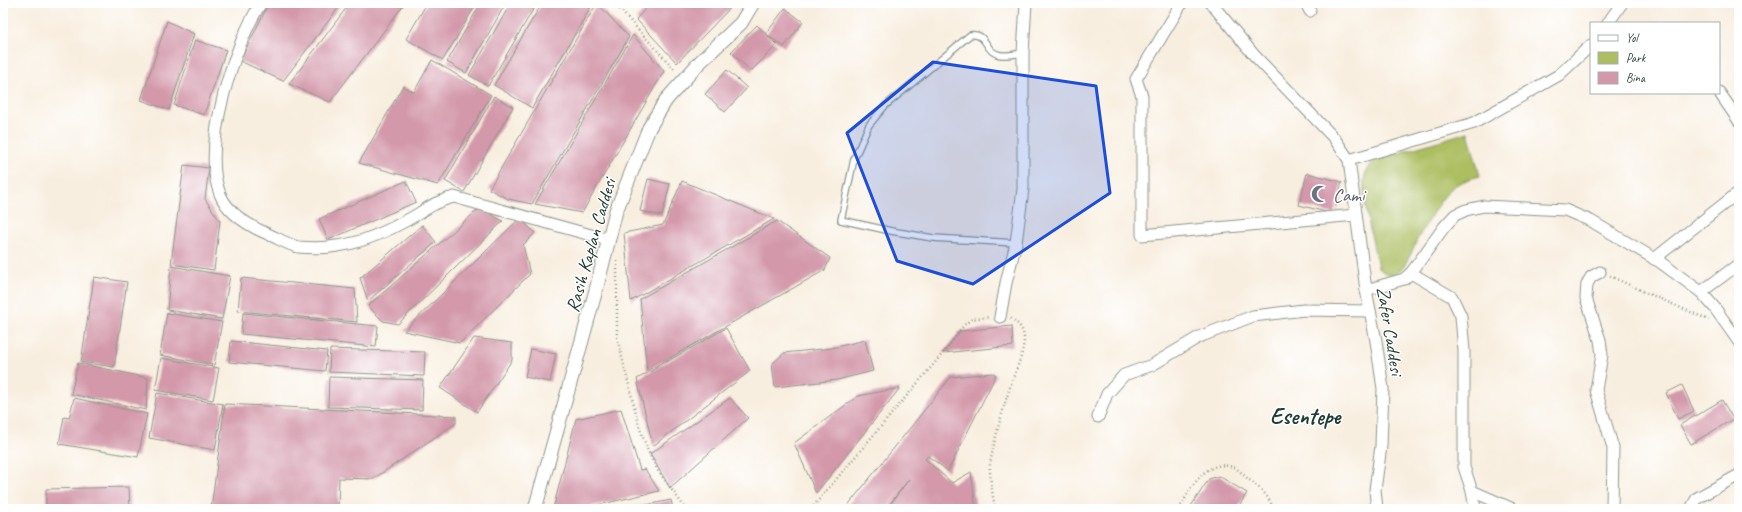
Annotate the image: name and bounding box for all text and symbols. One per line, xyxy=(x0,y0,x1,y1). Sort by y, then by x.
legend xyxy=(1590,22,1720,94)
text: Yol xyxy=(1626,30,1640,46)
text: Park xyxy=(1626,50,1647,66)
text: Bina xyxy=(1626,70,1646,86)
street label: Rasih Kaplan Caddesi xyxy=(560,173,622,315)
place label: Cami xyxy=(1333,183,1367,207)
mosque icon: Cami xyxy=(1310,184,1330,204)
street label: Zafer Caddesi xyxy=(1371,285,1409,379)
district label: Esentepe xyxy=(1270,402,1342,431)

